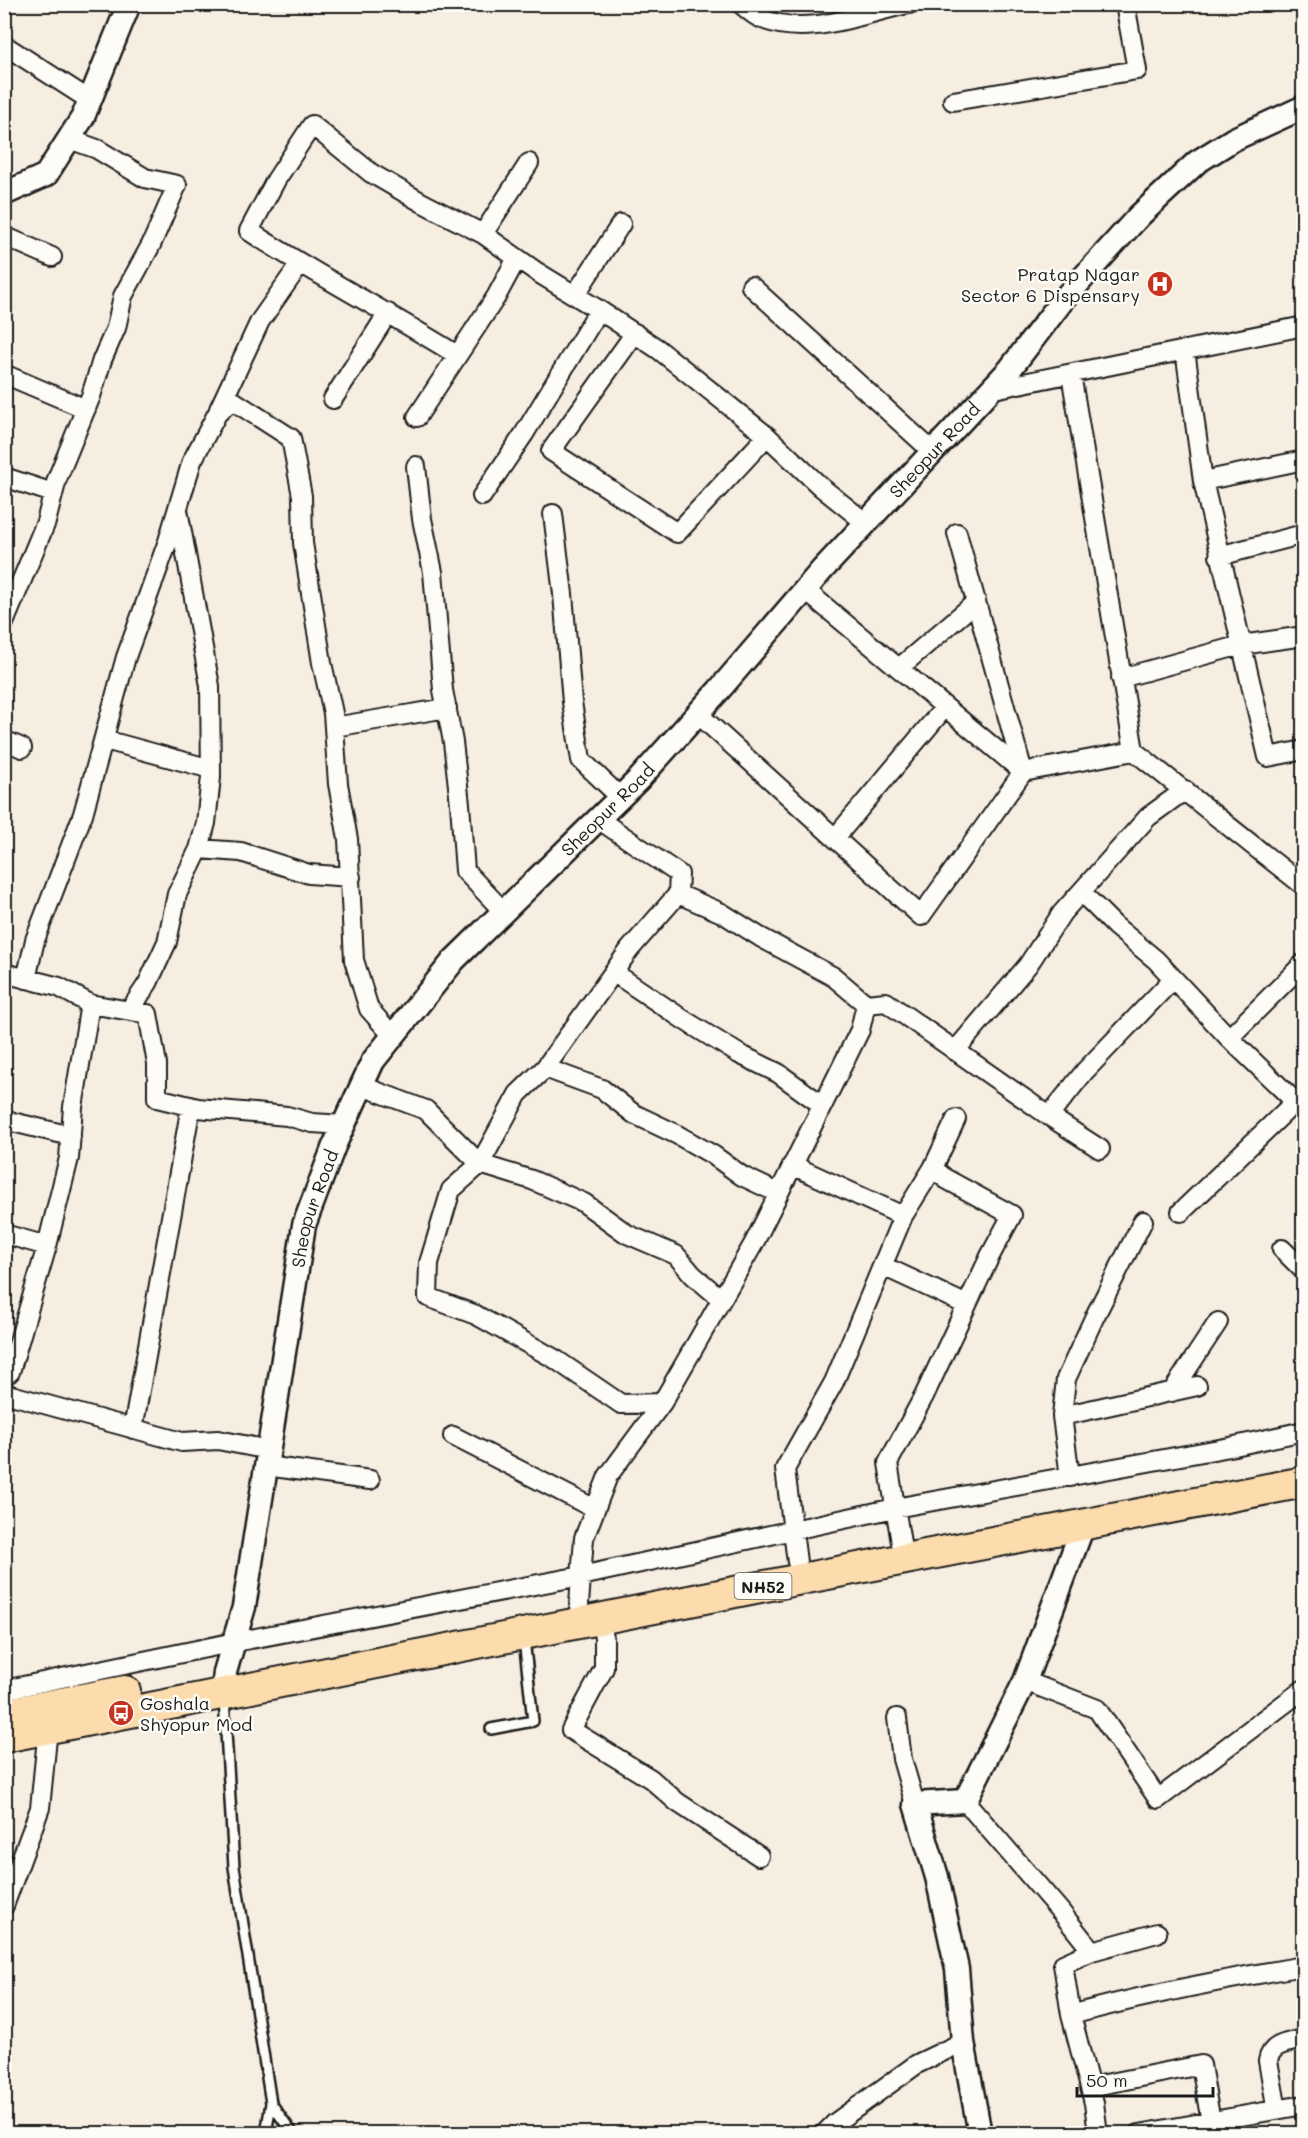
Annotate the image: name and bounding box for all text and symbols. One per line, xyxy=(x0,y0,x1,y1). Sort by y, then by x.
place label: Pratap Nagar Sector 6 Dispensary xyxy=(961,262,1140,307)
hospital icon: Pratap Nagar Sector 6 Dispensary xyxy=(1145,269,1175,299)
street label: Sheopur Road xyxy=(884,397,985,503)
street label: Sheopur Road xyxy=(555,758,660,861)
street label: Sheopur Road xyxy=(285,1146,344,1269)
road number: NH52 xyxy=(734,1573,792,1599)
place label: Goshala Shyopur Mod xyxy=(140,1691,253,1736)
bus stop icon: Goshala Shyopur Mod xyxy=(106,1698,136,1728)
scale bar xyxy=(1077,2060,1214,2098)
text: 50 m xyxy=(1086,2068,1128,2092)

